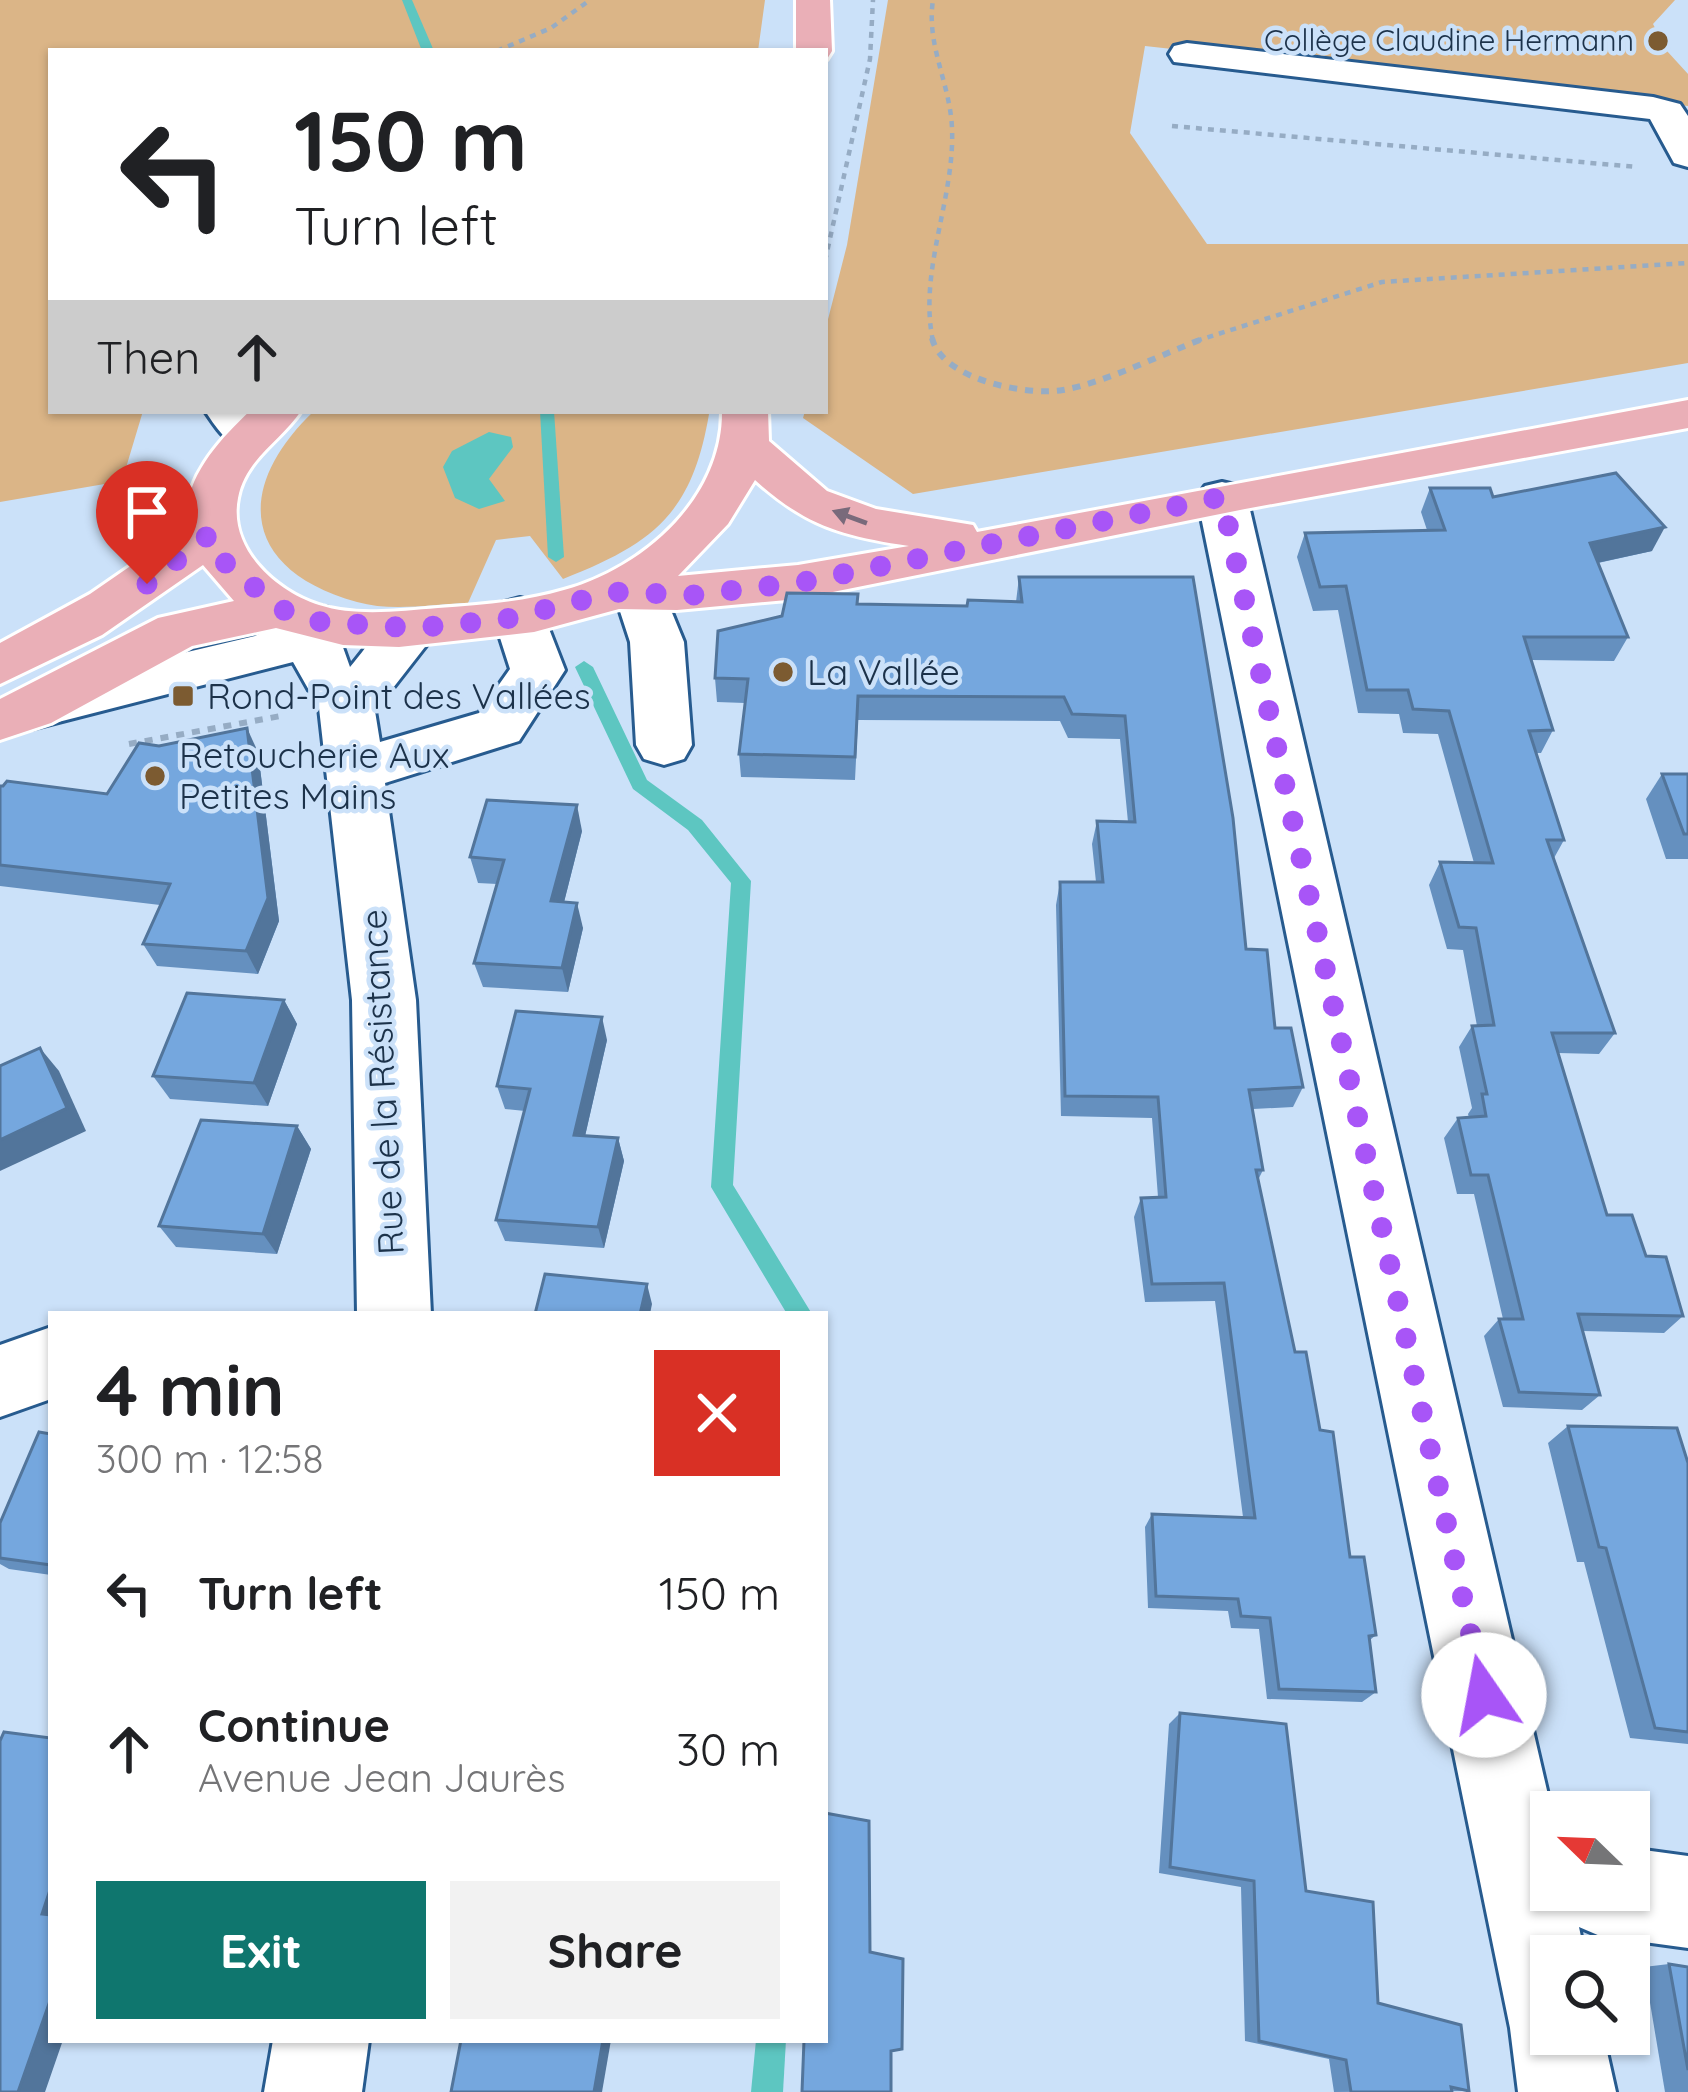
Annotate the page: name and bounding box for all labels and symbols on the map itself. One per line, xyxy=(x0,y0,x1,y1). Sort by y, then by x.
place label: Collège Claudine Hermann xyxy=(1264,21,1634,59)
marker: Collège Claudine Hermann xyxy=(1645,28,1671,54)
pin xyxy=(96,461,198,584)
one-way arrow xyxy=(832,507,868,525)
place label: La Vallée xyxy=(807,649,960,694)
marker: La Vallée xyxy=(770,659,796,685)
place label: Rond-Point des Vallées xyxy=(207,673,591,718)
marker: Rond-Point des Vallées xyxy=(170,683,196,709)
place label: Retoucherie Aux Petites Mains xyxy=(179,732,450,818)
marker: Retoucherie Aux Petites Mains xyxy=(142,763,168,789)
street label: Rue de la Résistance xyxy=(350,908,413,1256)
position arrow xyxy=(1421,1632,1547,1758)
north arrow xyxy=(1530,1791,1650,1911)

